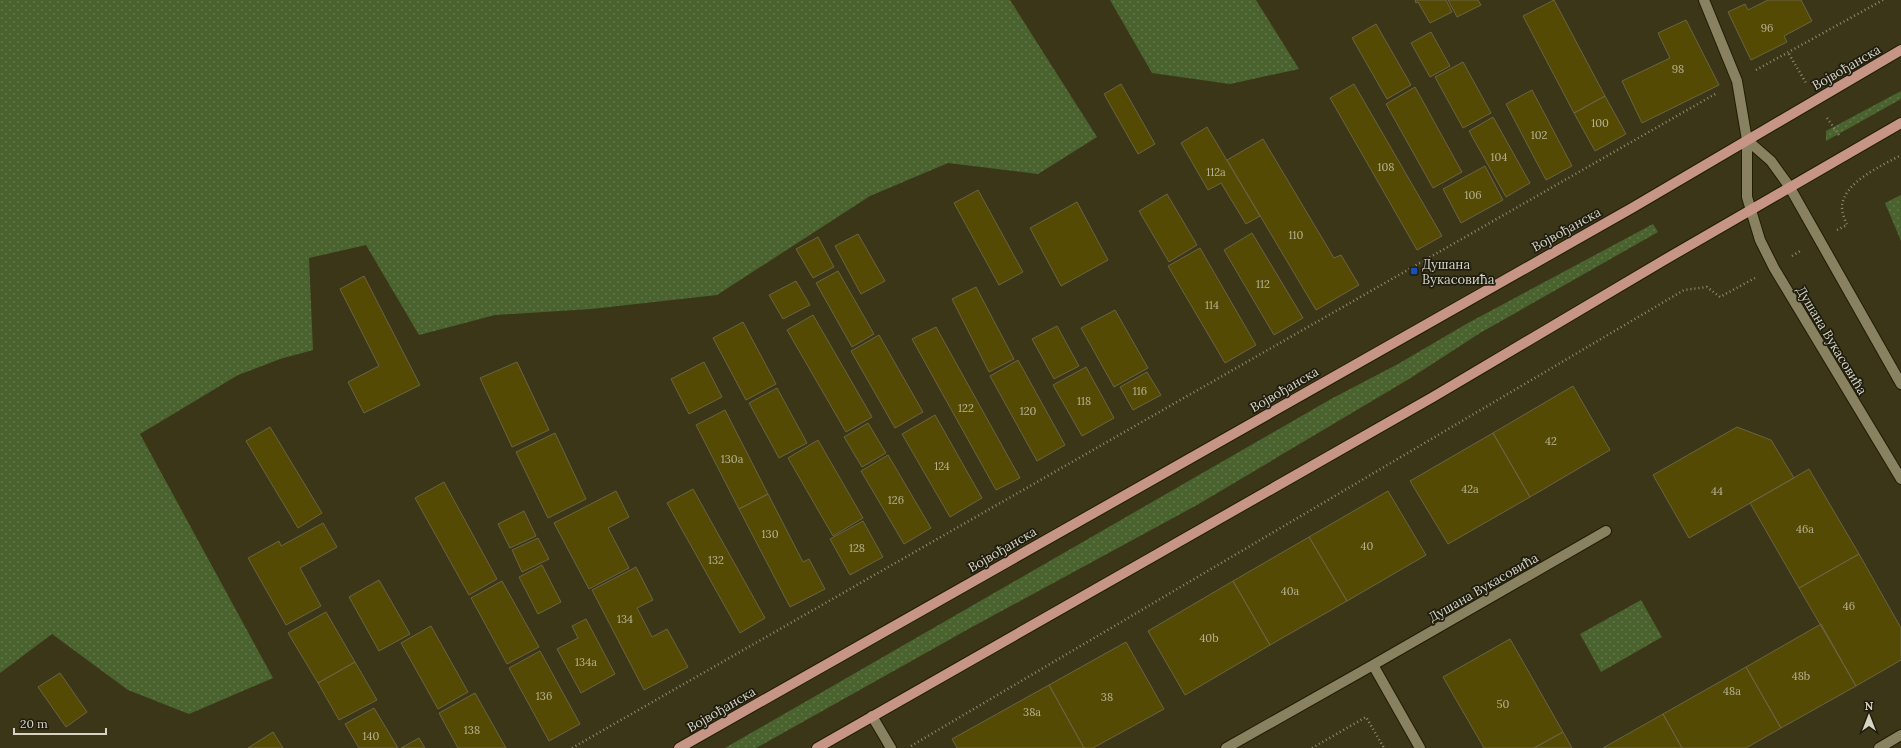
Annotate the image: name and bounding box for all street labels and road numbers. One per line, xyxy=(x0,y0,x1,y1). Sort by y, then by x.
street label: Војвођанска xyxy=(1809,41,1884,94)
street label: Војвођанска xyxy=(1529,203,1604,255)
street label: Душана Вукасовића xyxy=(1792,283,1871,398)
street label: Војвођанска xyxy=(1247,363,1322,416)
street label: Војвођанска xyxy=(965,523,1040,576)
street label: Душана Вукасовића xyxy=(1425,549,1541,626)
street label: Војвођанска xyxy=(684,683,759,736)

